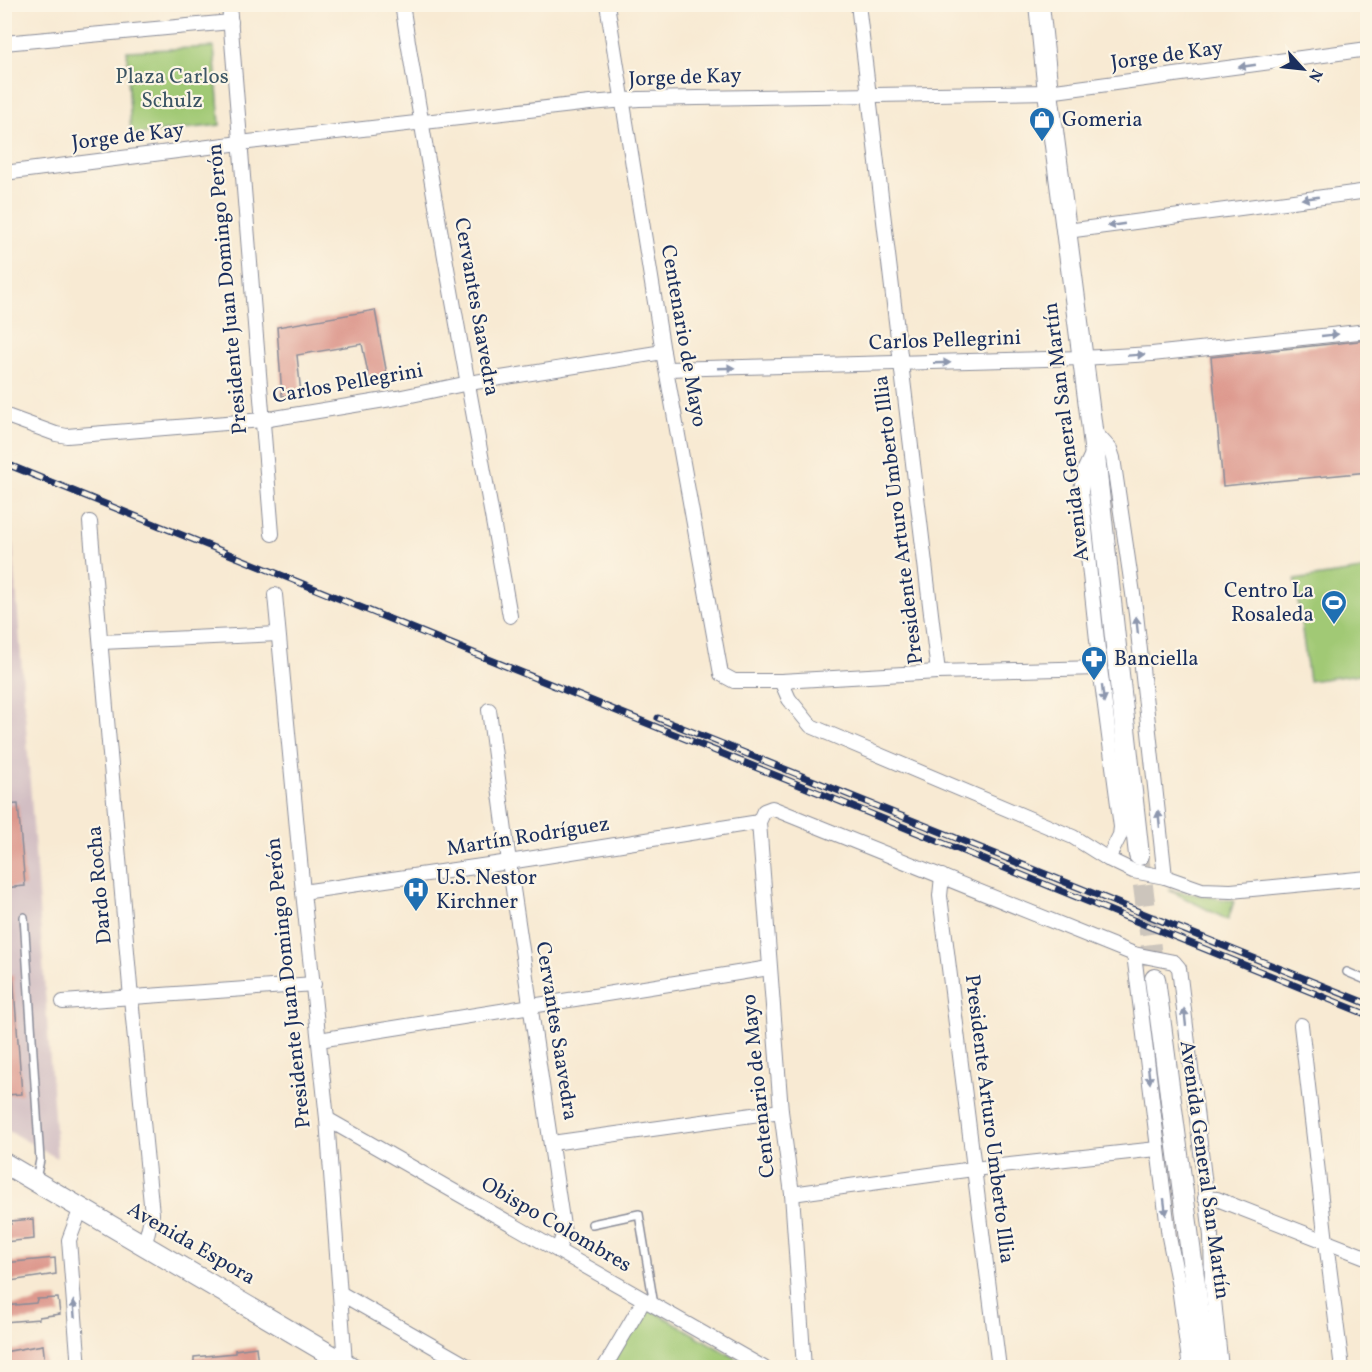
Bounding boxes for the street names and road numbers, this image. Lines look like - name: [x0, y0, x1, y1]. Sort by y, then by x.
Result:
- street label: Jorge de Kay: [1109, 34, 1226, 78]
- street label: Jorge de Kay: [628, 62, 743, 94]
- street label: Jorge de Kay: [70, 116, 187, 158]
- street label: Presidente Juan Domingo Perón: [201, 142, 255, 436]
- street label: Cervantes Saavedra: [446, 216, 506, 398]
- street label: Centenario de Mayo: [653, 243, 713, 429]
- street label: Avenida General San Martín: [1037, 301, 1097, 563]
- street label: Carlos Pellegrini: [868, 324, 1022, 358]
- street label: Carlos Pellegrini: [270, 356, 426, 412]
- street label: Presidente Arturo Umberto Illia: [867, 374, 931, 666]
- street label: Martín Rodríguez: [445, 810, 611, 864]
- street label: Dardo Rocha: [80, 825, 120, 945]
- street label: Presidente Juan Domingo Perón: [259, 836, 319, 1130]
- street label: Cervantes Saavedra: [528, 940, 584, 1122]
- street label: Presidente Arturo Umberto Illia: [957, 973, 1021, 1265]
- street label: Centenario de Mayo: [735, 993, 783, 1179]
- street label: Avenida General San Martín: [1171, 1039, 1237, 1301]
- street label: Obispo Colombres: [475, 1170, 637, 1280]
- street label: Avenida Espora: [121, 1195, 261, 1293]

